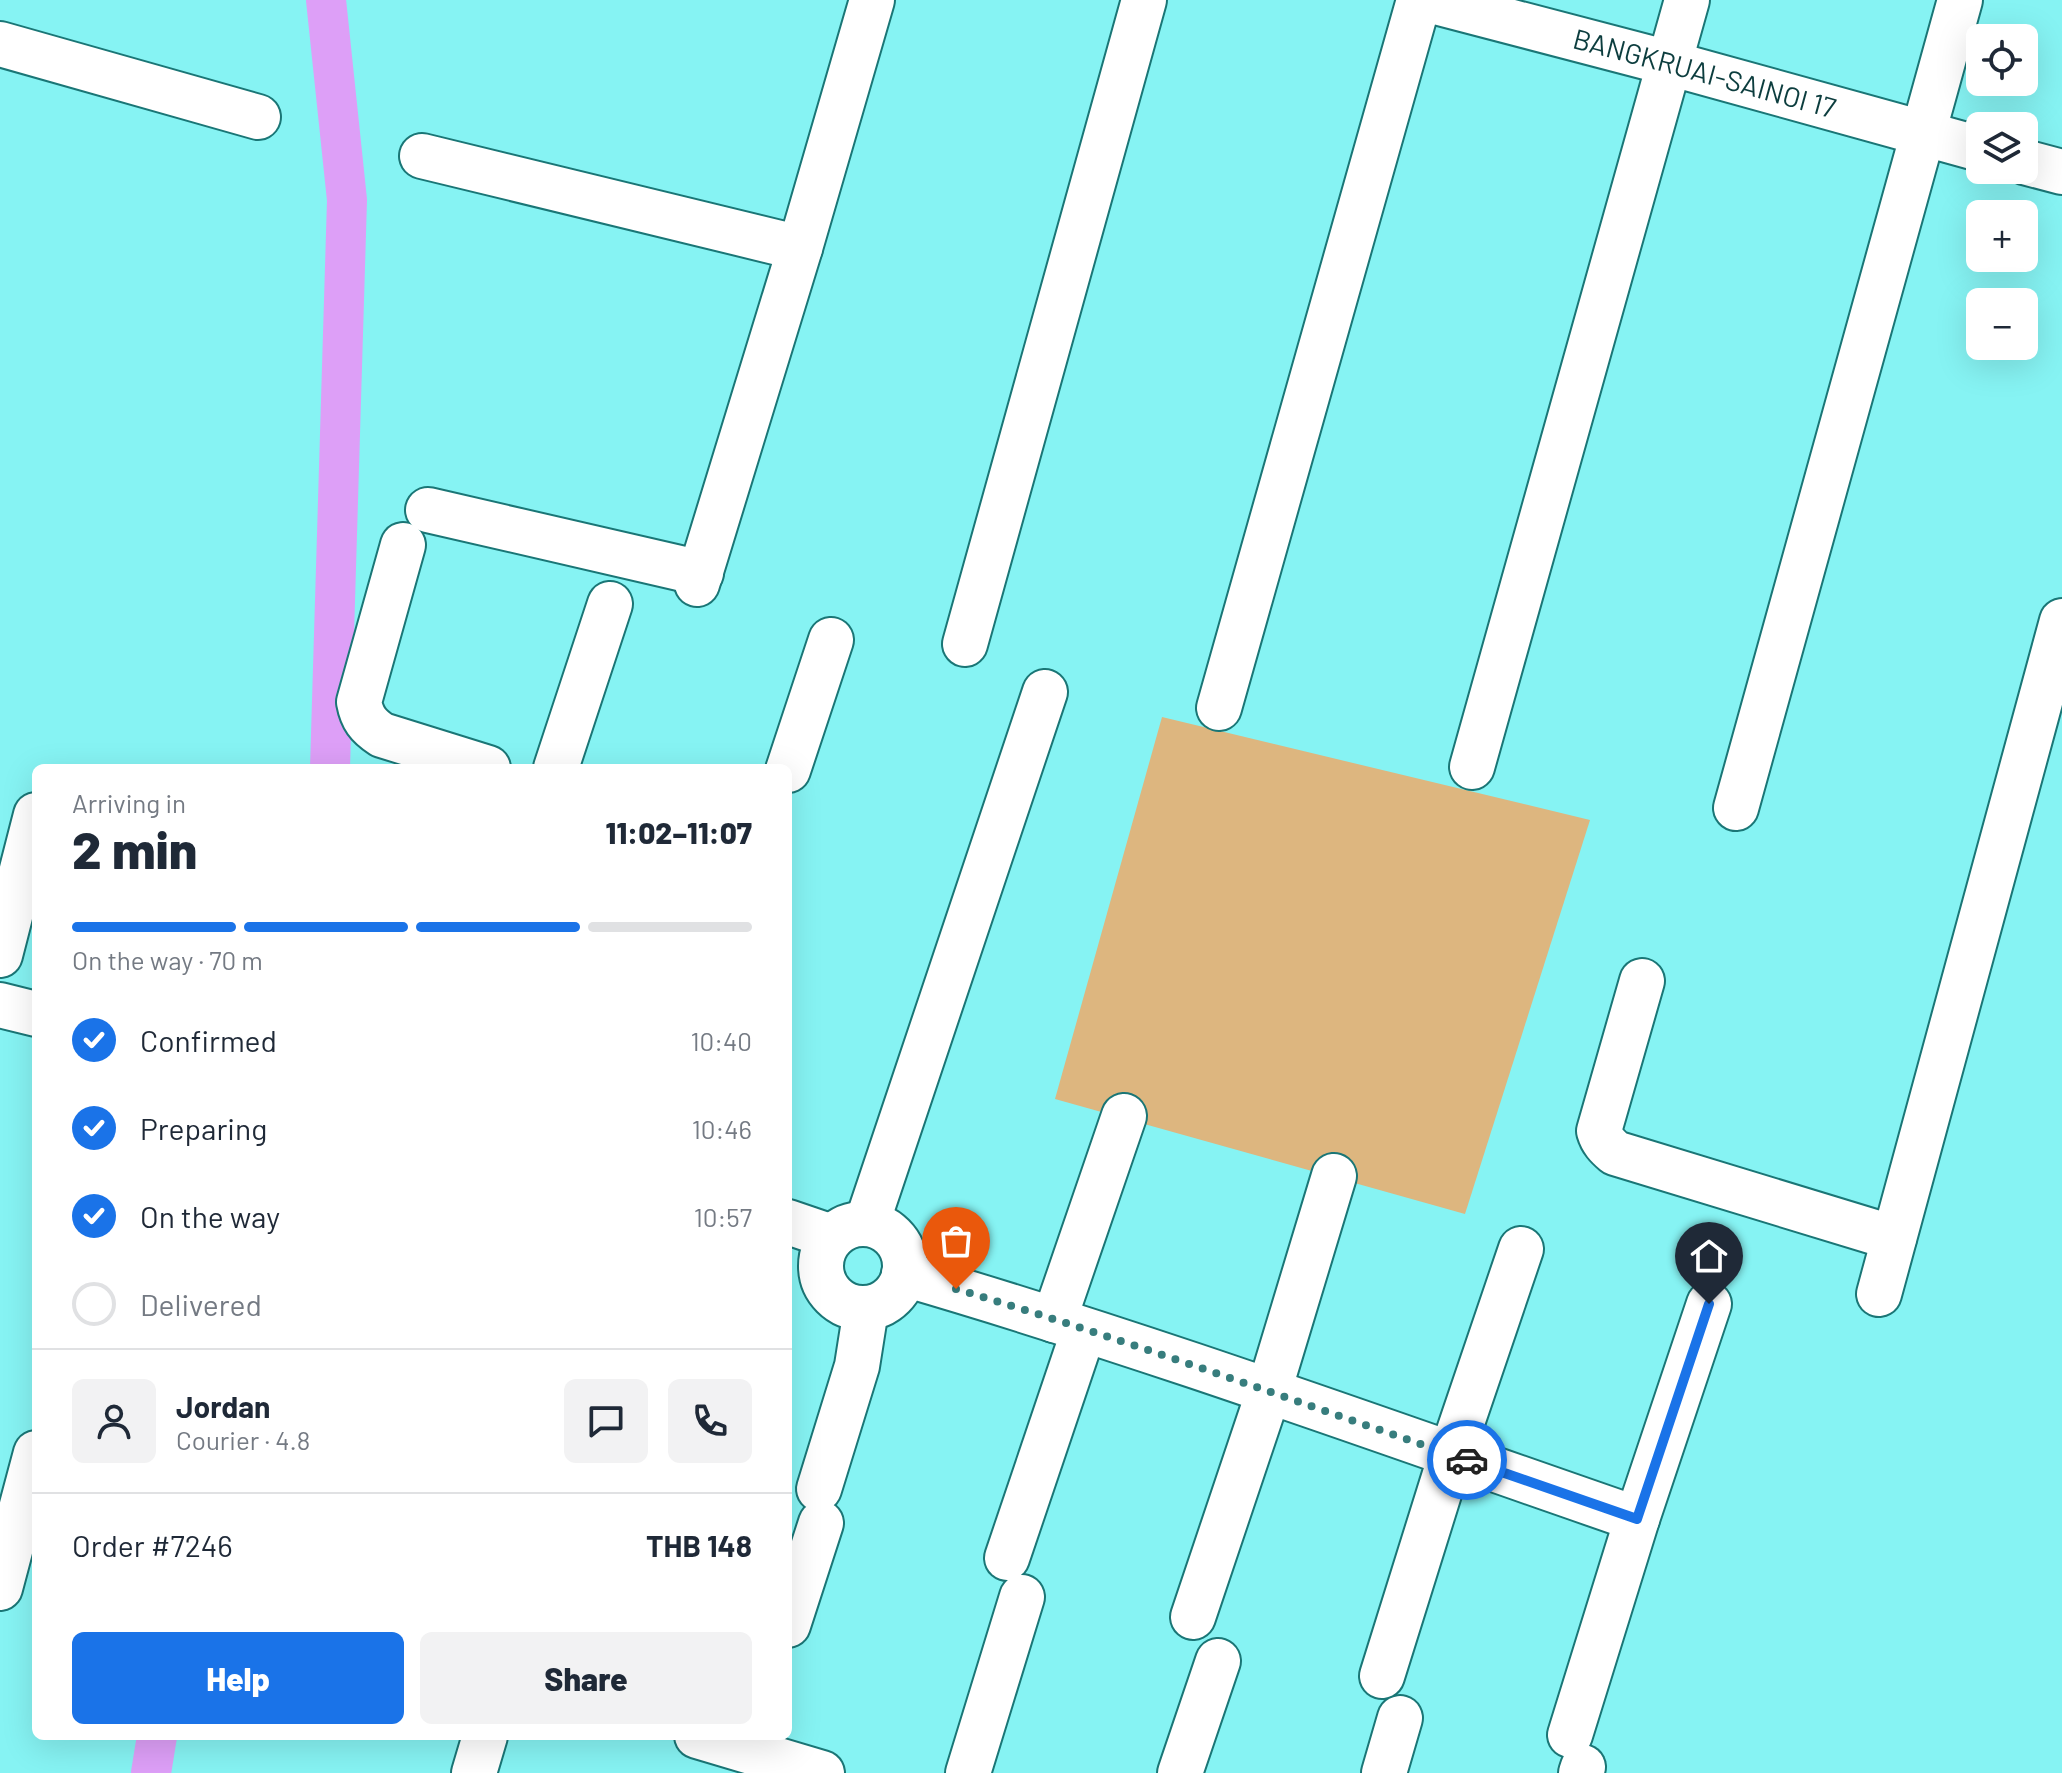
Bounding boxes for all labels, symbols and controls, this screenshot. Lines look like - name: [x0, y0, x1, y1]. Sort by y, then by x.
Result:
- street label: BANGKRUAI-SAINOI 17: [1570, 21, 1840, 124]
- map controls: [1966, 24, 2038, 360]
- button: locate: [1966, 24, 2038, 96]
- button: layers: [1966, 112, 2038, 184]
- button: +: [1966, 200, 2038, 272]
- button: −: [1966, 288, 2038, 360]
- text: Arriving in: [72, 787, 186, 818]
- text: 11:02–11:07: [605, 814, 752, 850]
- text: 2 min: [72, 817, 197, 879]
- text: On the way · 70 m: [72, 944, 263, 975]
- icon: check: [72, 1018, 116, 1062]
- text: Confirmed: [140, 1022, 277, 1058]
- text: 10:40: [690, 1025, 752, 1056]
- icon: check: [72, 1106, 116, 1150]
- text: Preparing: [140, 1110, 267, 1146]
- text: 10:46: [692, 1113, 752, 1144]
- icon: check: [72, 1194, 116, 1238]
- text: On the way: [140, 1198, 280, 1234]
- text: 10:57: [694, 1201, 752, 1232]
- pin: [922, 1207, 990, 1289]
- icon: bag: [934, 1219, 978, 1263]
- pin: [1675, 1222, 1743, 1304]
- icon: home: [1687, 1234, 1731, 1278]
- text: Delivered: [140, 1286, 262, 1322]
- button: person: [72, 1379, 156, 1463]
- button: chat: [564, 1379, 648, 1463]
- button: phone: [668, 1379, 752, 1463]
- text: Jordan: [176, 1388, 271, 1424]
- courier: [1427, 1420, 1507, 1500]
- text: Courier · 4.8: [176, 1424, 310, 1455]
- icon: car: [1445, 1438, 1489, 1482]
- text: Order #7246: [72, 1527, 233, 1563]
- text: THB 148: [646, 1527, 752, 1563]
- button: Help: [72, 1632, 404, 1724]
- button: Share: [420, 1632, 752, 1724]

